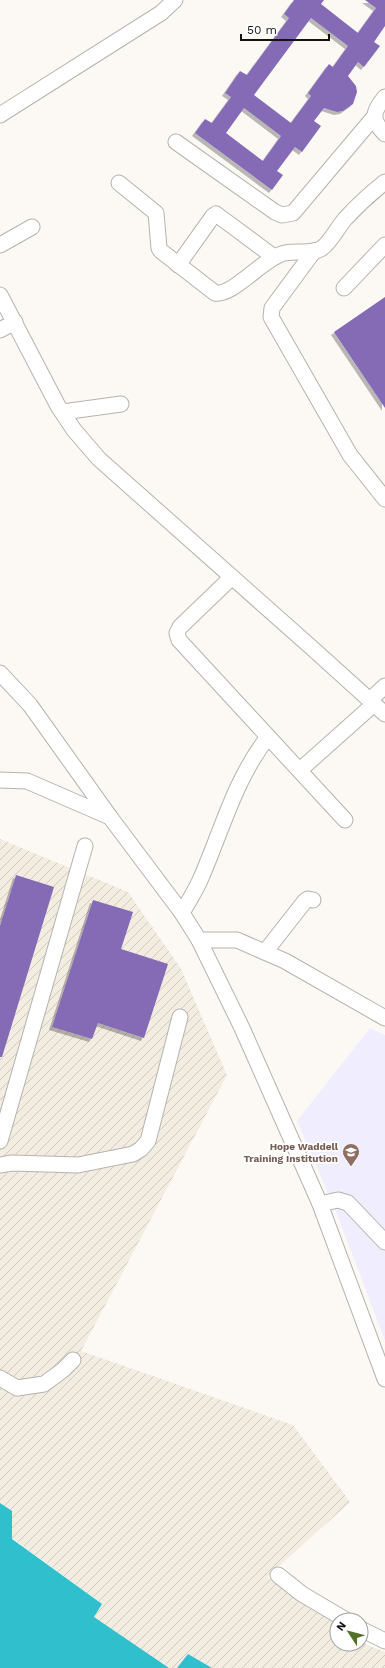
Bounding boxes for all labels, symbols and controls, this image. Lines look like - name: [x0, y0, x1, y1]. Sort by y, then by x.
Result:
- scale bar: [241, 16, 329, 42]
- text: 50 m: [247, 23, 277, 37]
- place label: Hope Waddell Training Institution: [243, 1141, 339, 1164]
- school or university icon: Hope Waddell Training Institution: [341, 1142, 361, 1167]
- north arrow: [329, 1612, 369, 1652]
- text: N: [334, 1619, 349, 1634]

